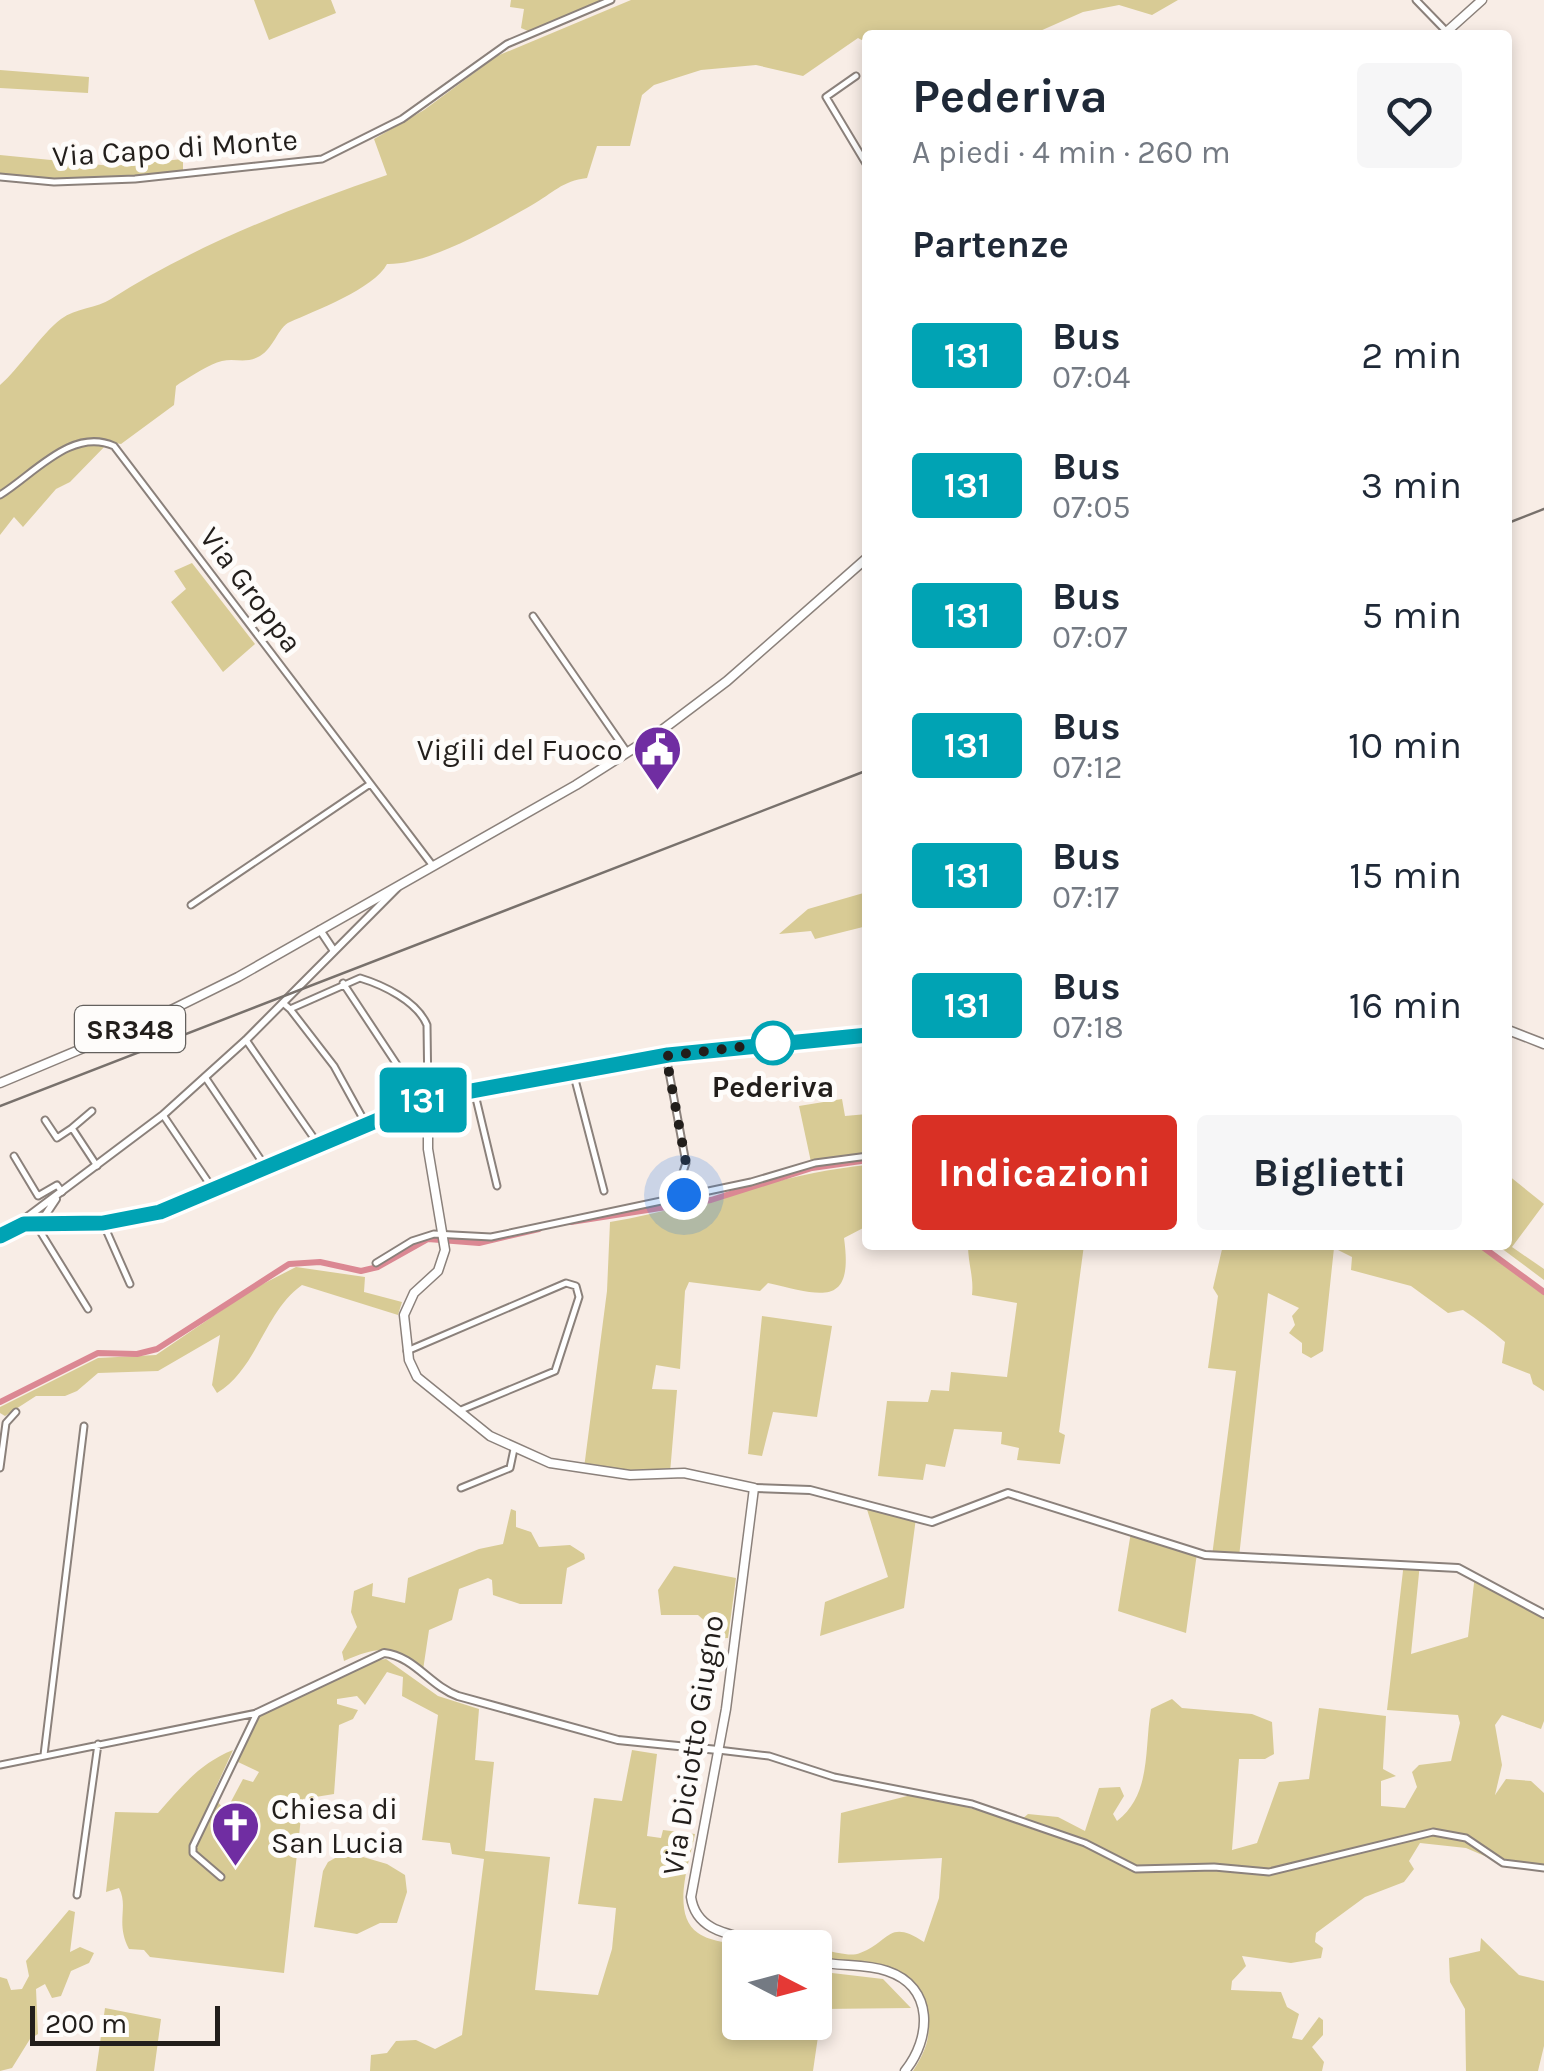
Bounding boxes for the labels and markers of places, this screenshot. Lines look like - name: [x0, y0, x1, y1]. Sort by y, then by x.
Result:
- public building icon: Vigili del Fuoco: [632, 724, 684, 792]
- place label: Vigili del Fuoco: [417, 732, 623, 768]
- marker: Pederiva: [752, 1022, 794, 1064]
- place label: Pederiva: [712, 1069, 834, 1105]
- place label: Chiesa di San Lucia: [271, 1791, 404, 1861]
- church icon: Chiesa di San Lucia: [210, 1800, 262, 1868]

